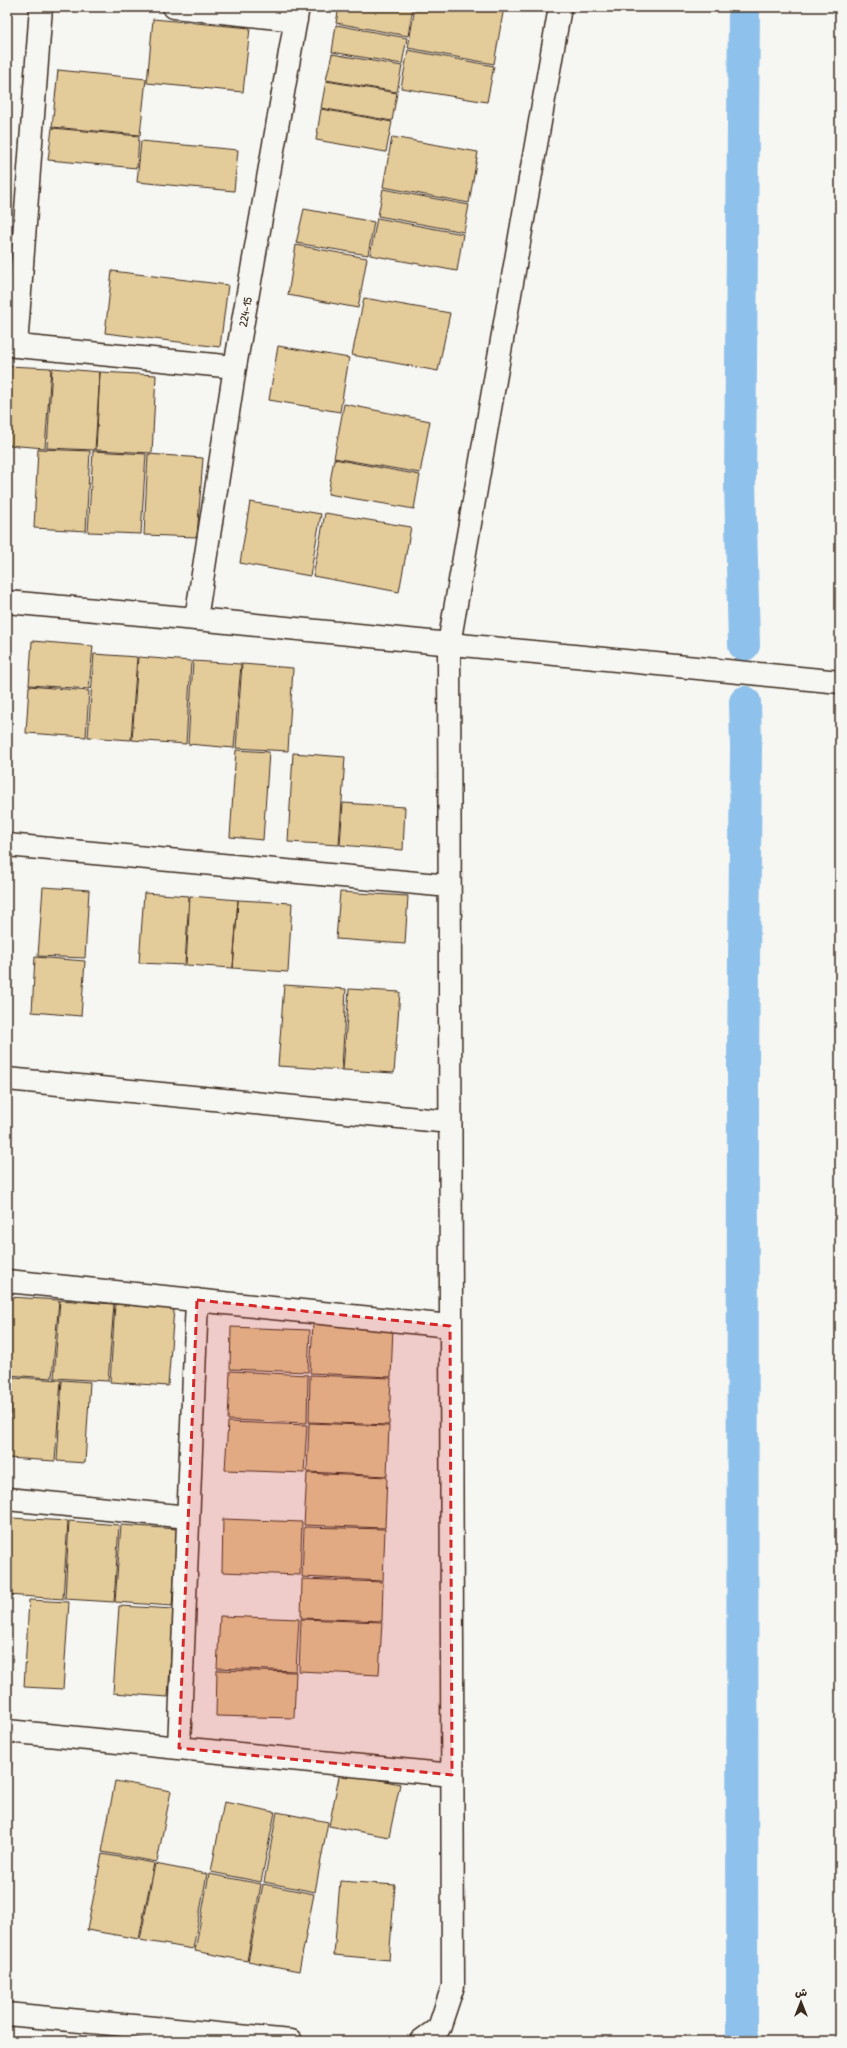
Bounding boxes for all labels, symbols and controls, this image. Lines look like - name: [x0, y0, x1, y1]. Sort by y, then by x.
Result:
- street label: 224-15: [234, 296, 256, 328]
- north arrow: [781, 1982, 821, 2022]
- text: ش: [795, 1985, 807, 1999]

